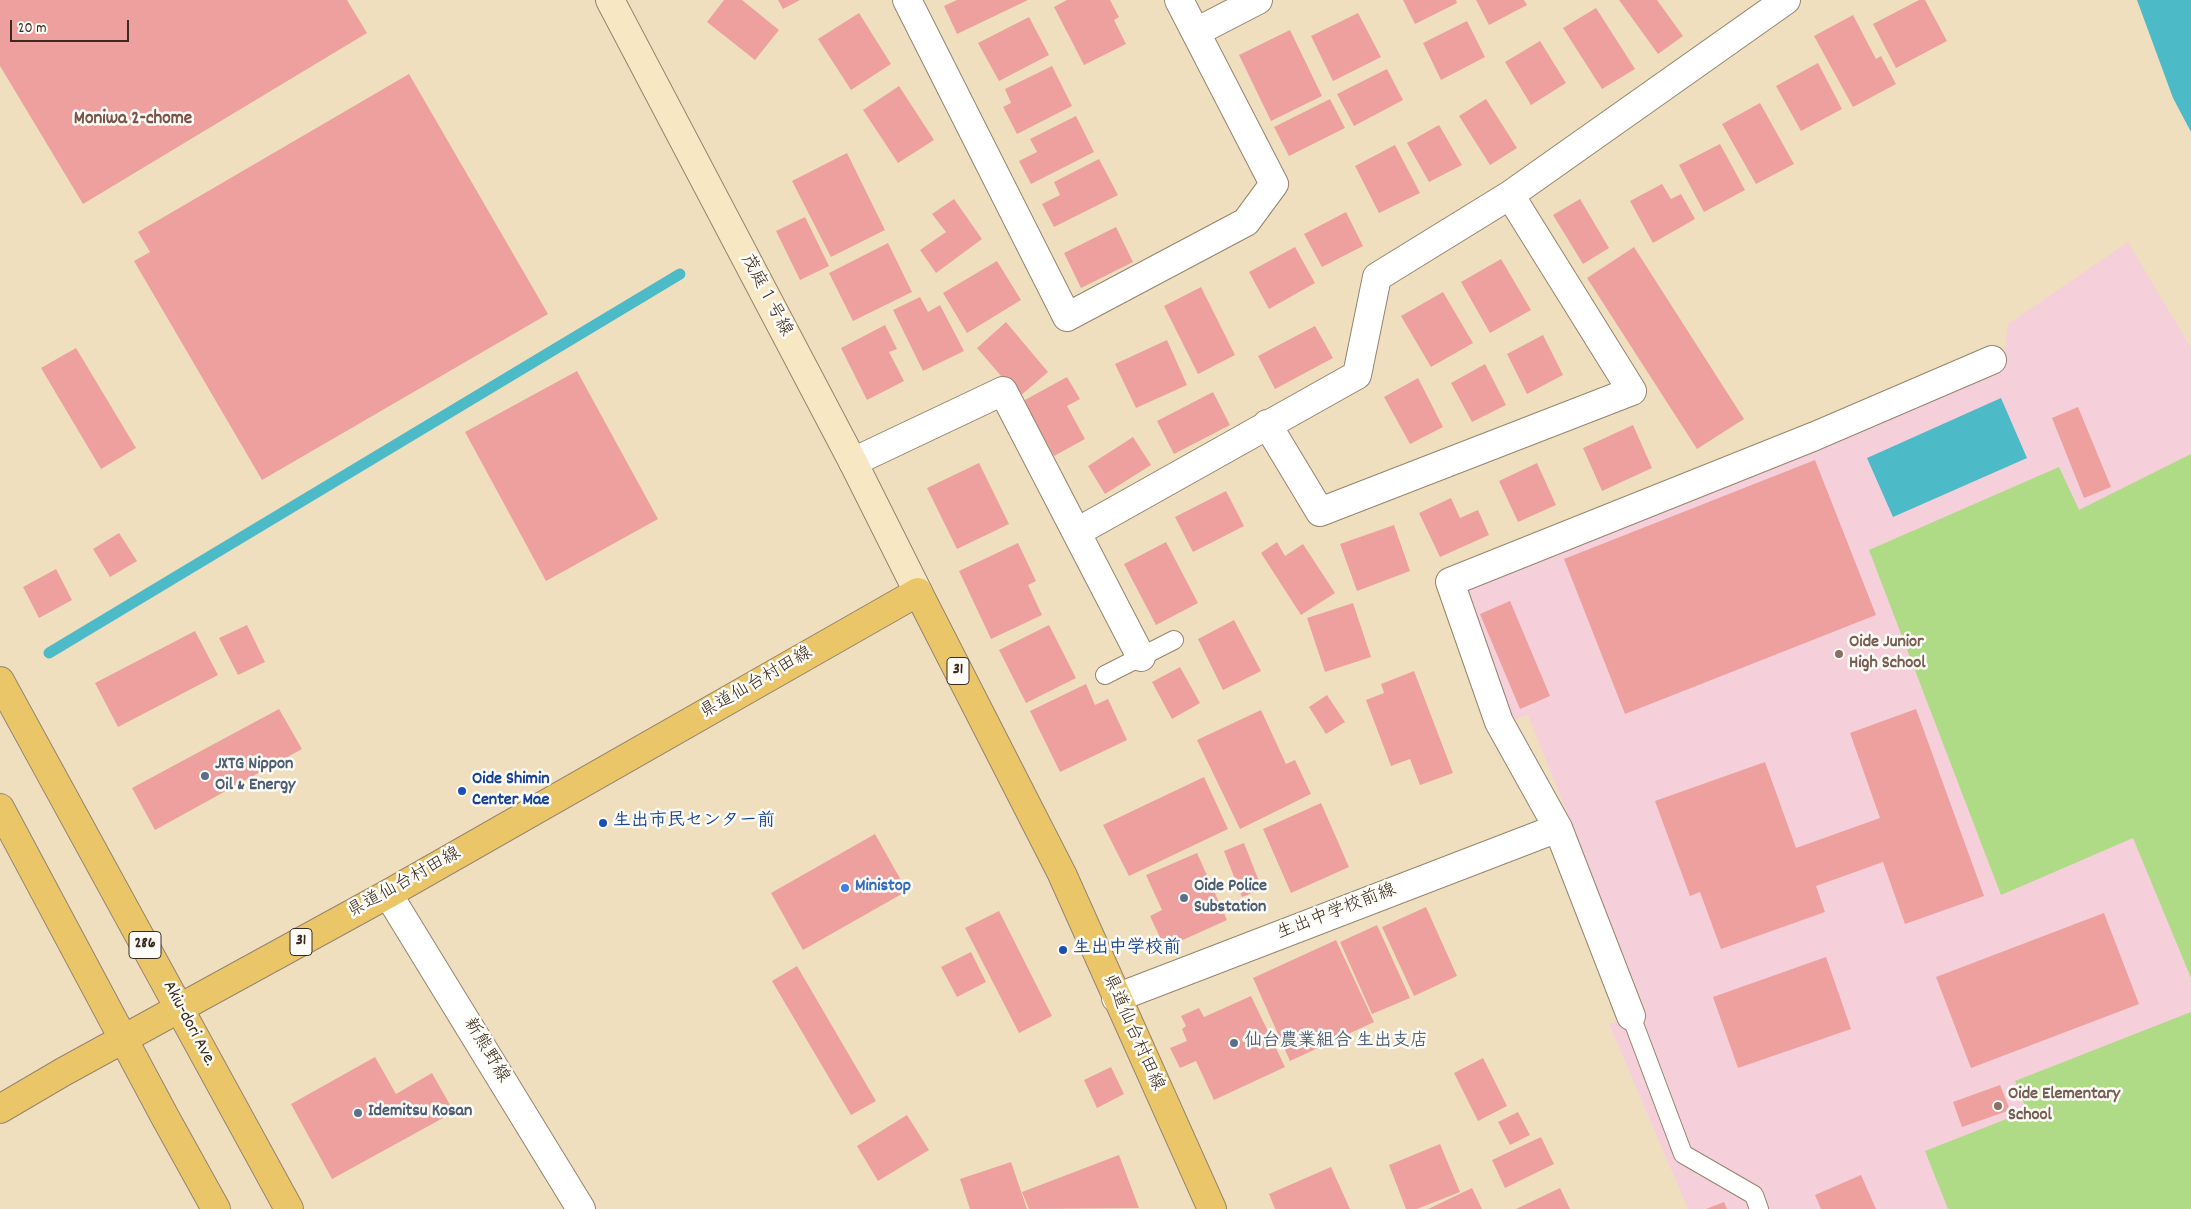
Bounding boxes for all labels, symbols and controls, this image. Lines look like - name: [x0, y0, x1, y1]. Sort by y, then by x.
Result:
- scale bar: [12, 10, 131, 42]
- text: 20 m: [18, 18, 46, 40]
- district label: Moniwa 2-chome: [74, 109, 192, 131]
- street label: 茂庭１号線: [734, 251, 796, 341]
- place label: Oide Junior High School: [1849, 633, 1925, 676]
- street label: 県道仙台村田線: [697, 643, 817, 725]
- marker: Oide Junior High School: [1833, 648, 1845, 660]
- road number: 31: [947, 658, 969, 684]
- place label: JXTG Nippon Oil & Energy: [215, 755, 295, 798]
- marker: JXTG Nippon Oil & Energy: [199, 770, 211, 782]
- place label: Oide Shimin Center Mae: [472, 770, 550, 812]
- marker: Oide Shimin Center Mae: [456, 785, 468, 797]
- place label: 生出市民センター前: [613, 812, 775, 834]
- marker: 生出市民センター前: [597, 817, 609, 829]
- street label: 県道仙台村田線: [345, 844, 465, 924]
- place label: Ministop: [855, 877, 911, 899]
- place label: Oide Police Substation: [1194, 877, 1267, 920]
- street label: 生出中学校前線: [1274, 880, 1400, 946]
- marker: Ministop: [839, 882, 851, 894]
- marker: Oide Police Substation: [1178, 892, 1190, 904]
- road number: 31: [290, 929, 312, 956]
- road number: 286: [129, 932, 161, 958]
- place label: 生出中学校前: [1073, 939, 1181, 961]
- marker: 生出中学校前: [1057, 944, 1069, 956]
- street label: 県道仙台村田線: [1097, 971, 1167, 1095]
- street label: Akiu-dori Ave.: [157, 978, 219, 1070]
- street label: 新熊野線: [457, 1015, 513, 1087]
- place label: 仙台農業組合 生出支店: [1244, 1032, 1428, 1054]
- marker: 仙台農業組合 生出支店: [1228, 1037, 1240, 1049]
- place label: Oide Elementary School: [2008, 1085, 2120, 1128]
- marker: Oide Elementary School: [1992, 1100, 2004, 1112]
- place label: Idemitsu Kosan: [368, 1102, 472, 1124]
- marker: Idemitsu Kosan: [352, 1107, 364, 1119]

